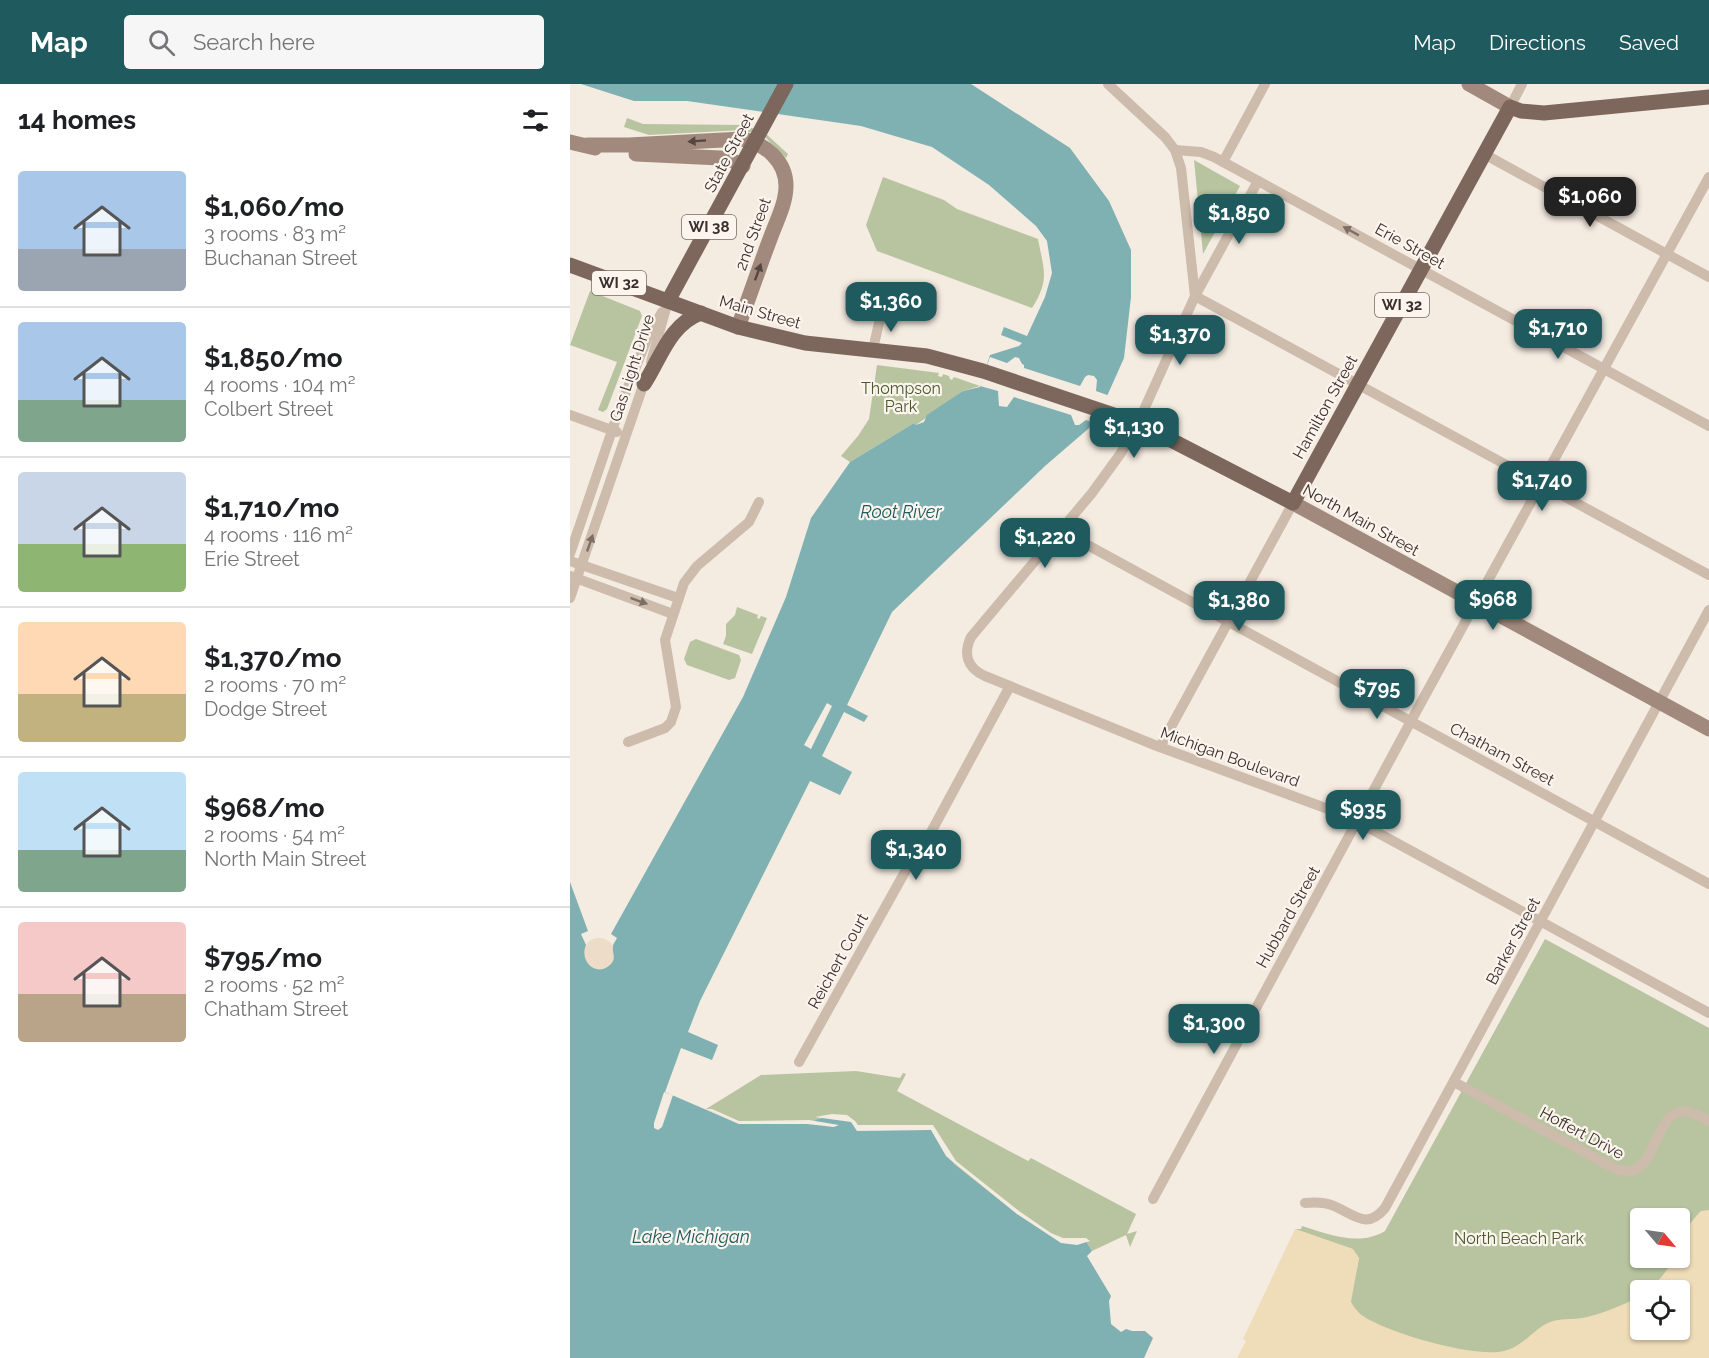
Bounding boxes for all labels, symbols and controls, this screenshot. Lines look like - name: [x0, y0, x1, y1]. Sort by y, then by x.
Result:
- search box: [124, 15, 544, 69]
- text: Map: [30, 26, 88, 59]
- icon: search: [145, 26, 178, 59]
- text: Search here: [193, 29, 315, 55]
- text: Map: [1413, 30, 1456, 55]
- text: Directions: [1489, 30, 1586, 55]
- text: Saved: [1619, 30, 1679, 55]
- icon: filters: [519, 104, 552, 137]
- text: 14 homes: [18, 105, 136, 135]
- street label: State Street: [700, 110, 758, 196]
- one-way arrow: [687, 136, 706, 145]
- pin: $1,060: [1541, 177, 1639, 228]
- text: $1,060: [1558, 184, 1622, 208]
- text: $1,060/mo: [204, 192, 344, 222]
- street label: 2nd Street: [731, 194, 775, 273]
- pin: $1,850: [1190, 194, 1288, 245]
- icon: home: [66, 195, 138, 267]
- text: $1,850: [1208, 201, 1270, 225]
- road number: WI 38: [682, 215, 736, 239]
- street label: Erie Street: [1372, 219, 1449, 273]
- text: 3 rooms · 83 m²: [204, 222, 346, 246]
- one-way arrow: [1343, 226, 1360, 236]
- text: Buchanan Street: [204, 246, 358, 270]
- one-way arrow: [754, 263, 764, 281]
- road number: WI 32: [592, 271, 646, 295]
- pin: $1,360: [842, 282, 940, 333]
- text: $1,360: [860, 289, 922, 313]
- street label: Main Street: [717, 291, 804, 333]
- road number: WI 32: [1375, 293, 1429, 317]
- pin: $1,710: [1509, 309, 1607, 360]
- street label: Gas Light Drive: [606, 312, 658, 424]
- pin: $1,370: [1131, 315, 1229, 366]
- text: $1,710: [1528, 316, 1588, 340]
- text: $1,370: [1149, 322, 1211, 346]
- text: $1,850/mo: [204, 343, 342, 373]
- icon: home: [66, 346, 138, 418]
- street label: Hamilton Street: [1289, 351, 1362, 462]
- text: 4 rooms · 104 m²: [204, 373, 356, 397]
- park label: Thompson Park: [861, 379, 941, 416]
- text: Colbert Street: [204, 397, 333, 421]
- pin: $1,130: [1085, 408, 1183, 459]
- text: $1,130: [1104, 415, 1164, 439]
- pin: $1,740: [1493, 461, 1591, 512]
- text: $1,740: [1512, 468, 1572, 492]
- street label: North Main Street: [1300, 480, 1423, 560]
- text: $1,710/mo: [204, 493, 339, 523]
- icon: home: [66, 496, 138, 568]
- water label: Root River: [860, 501, 942, 522]
- pin: $1,220: [996, 518, 1094, 569]
- text: 4 rooms · 116 m²: [204, 523, 353, 547]
- text: $1,220: [1014, 525, 1076, 549]
- one-way arrow: [585, 534, 595, 552]
- text: Erie Street: [204, 547, 300, 571]
- pin: $968: [1457, 580, 1529, 631]
- pin: $1,380: [1190, 581, 1288, 632]
- text: $968: [1469, 587, 1517, 611]
- text: $1,380: [1208, 588, 1270, 612]
- one-way arrow: [630, 597, 648, 607]
- text: $1,370/mo: [204, 643, 341, 673]
- icon: home: [66, 646, 138, 718]
- pin: $795: [1341, 669, 1413, 720]
- text: 2 rooms · 70 m²: [204, 673, 346, 697]
- text: $795: [1354, 676, 1400, 700]
- text: Dodge Street: [204, 697, 327, 721]
- street label: Chatham Street: [1447, 718, 1558, 790]
- street label: Michigan Boulevard: [1158, 723, 1302, 791]
- pin: $935: [1327, 790, 1399, 841]
- text: $968/mo: [204, 793, 325, 823]
- icon: home: [66, 796, 138, 868]
- text: $935: [1340, 797, 1386, 821]
- text: 2 rooms · 54 m²: [204, 823, 345, 847]
- pin: $1,340: [867, 830, 965, 881]
- text: $1,340: [885, 837, 947, 861]
- text: North Main Street: [204, 847, 367, 871]
- street label: Hubbard Street: [1252, 862, 1324, 971]
- street label: Barker Street: [1482, 894, 1544, 988]
- street label: Reichert Court: [804, 909, 872, 1012]
- text: $795/mo: [204, 943, 322, 973]
- icon: home: [66, 946, 138, 1018]
- text: 2 rooms · 52 m²: [204, 973, 345, 997]
- text: Chatham Street: [204, 997, 348, 1021]
- pin: $1,300: [1165, 1004, 1263, 1055]
- text: $1,300: [1183, 1011, 1245, 1035]
- street label: Hoffert Drive: [1537, 1103, 1627, 1163]
- north arrow: [1630, 1208, 1690, 1268]
- map controls: [1630, 1208, 1690, 1340]
- water label: Lake Michigan: [632, 1226, 750, 1247]
- park label: North Beach Park: [1454, 1229, 1584, 1248]
- button: locate: [1630, 1280, 1690, 1340]

